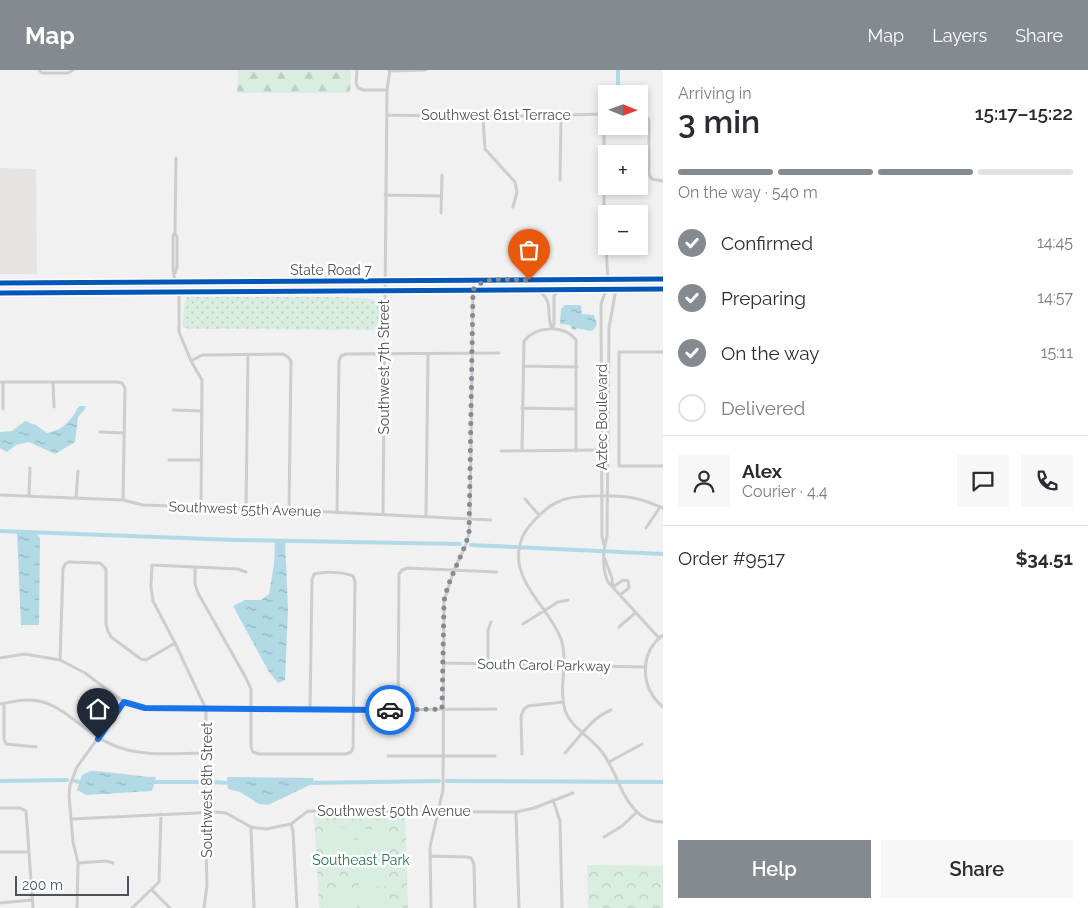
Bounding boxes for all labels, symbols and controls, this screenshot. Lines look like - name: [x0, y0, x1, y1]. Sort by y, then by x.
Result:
- text: Map: [25, 21, 75, 50]
- text: Map: [868, 25, 904, 46]
- text: Layers: [932, 25, 987, 46]
- text: Share: [1015, 25, 1063, 46]
- text: Arriving in: [678, 84, 752, 103]
- north arrow: [598, 85, 648, 135]
- map controls: [598, 85, 648, 255]
- text: 15:17–15:22: [975, 102, 1073, 124]
- text: 3 min: [678, 103, 760, 140]
- street label: Southwest 61st Terrace: [421, 107, 571, 123]
- button: +: [598, 145, 648, 195]
- text: On the way · 540 m: [678, 183, 818, 202]
- button: −: [598, 205, 648, 255]
- pin: [508, 229, 550, 280]
- icon: check: [678, 229, 706, 257]
- text: Confirmed: [721, 232, 813, 254]
- text: 14:45: [1037, 233, 1073, 252]
- icon: bag: [515, 236, 543, 264]
- street label: State Road 7: [290, 262, 372, 278]
- icon: check: [678, 284, 706, 312]
- text: Preparing: [721, 287, 806, 309]
- text: 14:57: [1037, 288, 1073, 307]
- street label: Southwest 7th Street: [376, 299, 392, 434]
- icon: check: [678, 339, 706, 367]
- text: On the way: [721, 342, 820, 364]
- text: 15:11: [1041, 343, 1073, 362]
- street label: Aztec Boulevard: [594, 364, 610, 470]
- text: Delivered: [721, 397, 805, 419]
- button: person: [678, 455, 730, 507]
- button: chat: [957, 455, 1009, 507]
- button: phone: [1021, 455, 1073, 507]
- text: Alex: [742, 460, 782, 482]
- text: Courier · 4.4: [742, 482, 827, 501]
- street label: Southwest 55th Avenue: [168, 498, 322, 520]
- text: Order #9517: [678, 547, 785, 569]
- text: $34.51: [1015, 547, 1073, 569]
- street label: South Carol Parkway: [477, 656, 611, 674]
- courier: [365, 685, 415, 735]
- pin: [77, 688, 119, 739]
- icon: home: [84, 695, 112, 723]
- icon: car: [376, 696, 404, 724]
- street label: Southwest 8th Street: [199, 722, 215, 858]
- street label: Southwest 50th Avenue: [317, 803, 471, 819]
- button: Help: [678, 840, 871, 898]
- button: Share: [881, 840, 1073, 898]
- park label: Southeast Park: [312, 852, 410, 868]
- scale bar: [15, 873, 129, 896]
- text: 200 m: [22, 877, 63, 893]

